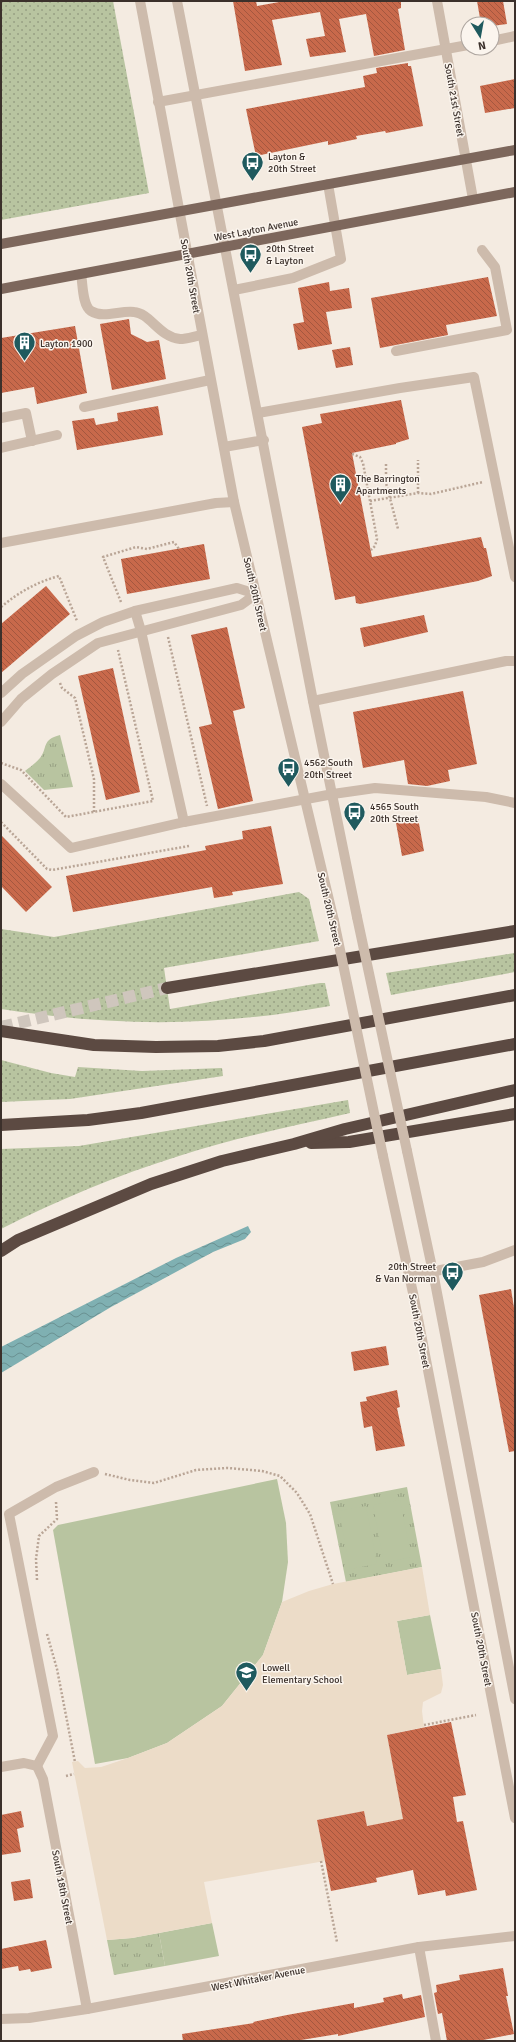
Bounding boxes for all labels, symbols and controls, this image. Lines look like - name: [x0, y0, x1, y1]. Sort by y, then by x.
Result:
- north arrow: [460, 16, 500, 56]
- text: N: [477, 38, 487, 52]
- street label: South 21st Street: [442, 63, 466, 138]
- bus stop icon: Layton & 20th Street: [240, 149, 266, 182]
- place label: Layton & 20th Street: [268, 151, 317, 175]
- street label: West Layton Avenue: [213, 216, 299, 244]
- street label: South 20th Street: [178, 238, 203, 315]
- bus stop icon: 20th Street & Layton: [237, 241, 263, 274]
- place label: 20th Street & Layton: [266, 243, 315, 267]
- building icon: Layton 1900: [12, 330, 38, 363]
- place label: Layton 1900: [40, 338, 93, 350]
- building icon: The Barrington Apartments: [327, 471, 353, 504]
- place label: The Barrington Apartments: [356, 473, 420, 497]
- street label: South 20th Street: [241, 556, 269, 633]
- bus stop icon: 4562 South 20th Street: [275, 755, 301, 788]
- place label: 4562 South 20th Street: [304, 757, 353, 781]
- bus stop icon: 4565 South 20th Street: [342, 799, 368, 832]
- place label: 4565 South 20th Street: [370, 801, 419, 825]
- street label: South 20th Street: [315, 871, 343, 948]
- bus stop icon: 20th Street & Van Norman: [439, 1259, 465, 1292]
- place label: 20th Street & Van Norman: [375, 1261, 436, 1285]
- street label: South 20th Street: [406, 1293, 432, 1370]
- street label: South 20th Street: [468, 1611, 494, 1688]
- school or university icon: Lowell Elementary School: [234, 1660, 260, 1693]
- place label: Lowell Elementary School: [262, 1662, 342, 1686]
- street label: South 18th Street: [49, 1849, 75, 1926]
- street label: West Whitaker Avenue: [210, 1964, 306, 1994]

